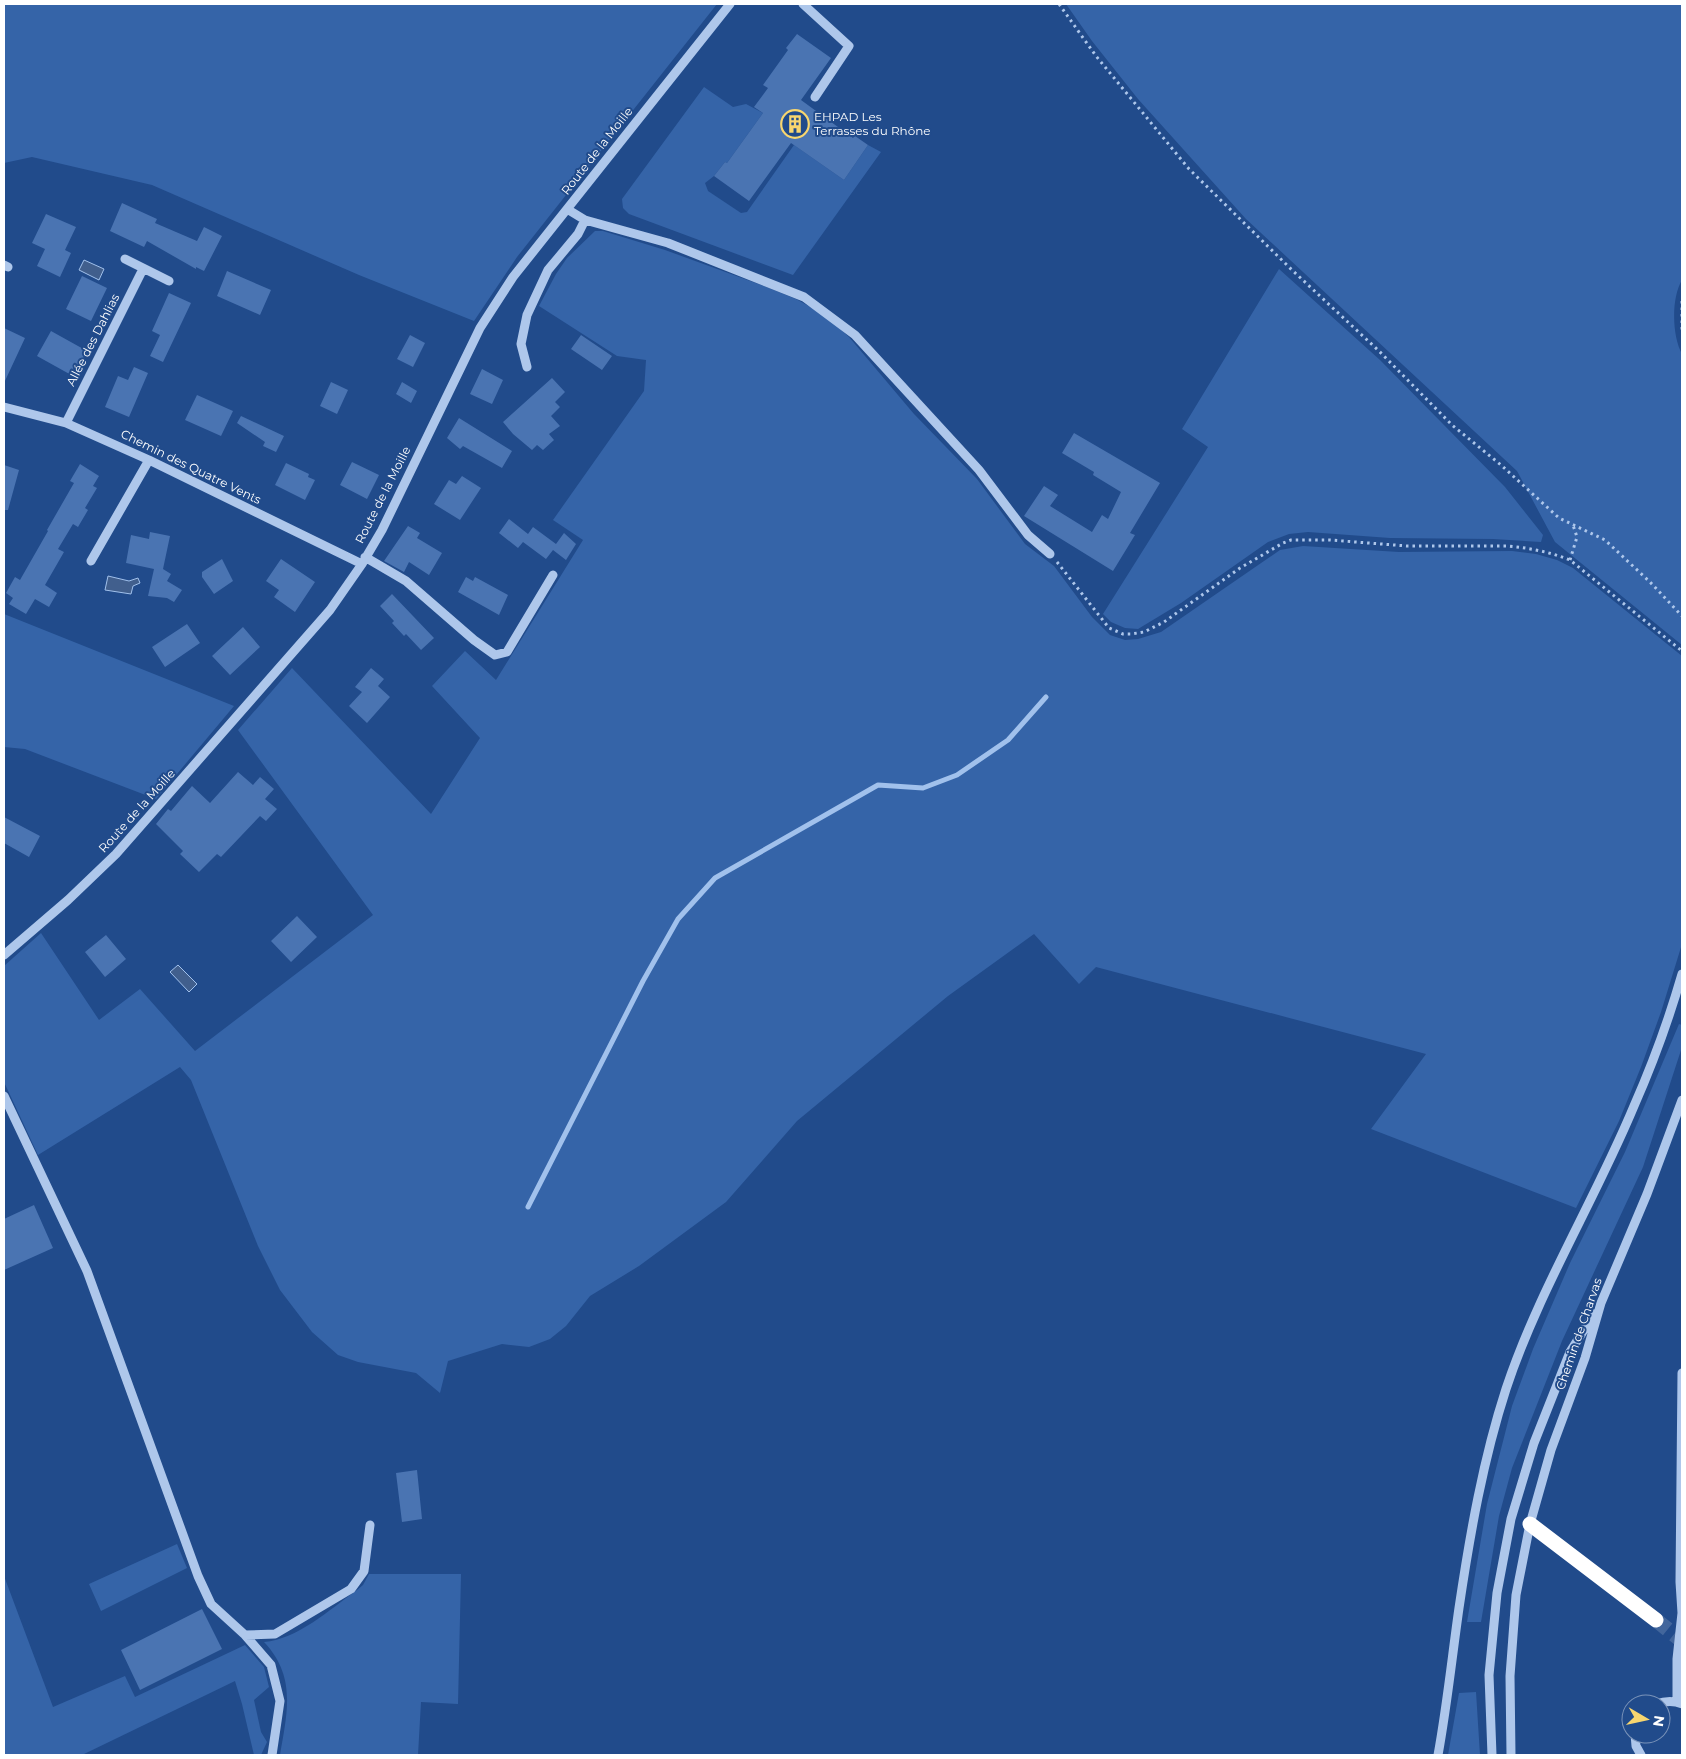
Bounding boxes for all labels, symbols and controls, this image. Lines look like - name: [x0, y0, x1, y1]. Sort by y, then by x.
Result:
- street label: Route de la Moille: [558, 104, 636, 198]
- building icon: EHPAD Les Terrasses du Rhône: [780, 109, 810, 139]
- place label: EHPAD Les Terrasses du Rhône: [814, 109, 931, 138]
- street label: Allée des Dahlias: [63, 291, 122, 388]
- street label: Chemin des Quatre Vents: [119, 426, 264, 507]
- street label: Route de la Moille: [352, 444, 414, 546]
- street label: Route de la Moille: [95, 766, 178, 856]
- street label: Chemin de Charvas: [1552, 1276, 1605, 1392]
- north arrow: [1621, 1694, 1671, 1744]
- text: N: [1649, 1714, 1669, 1728]

